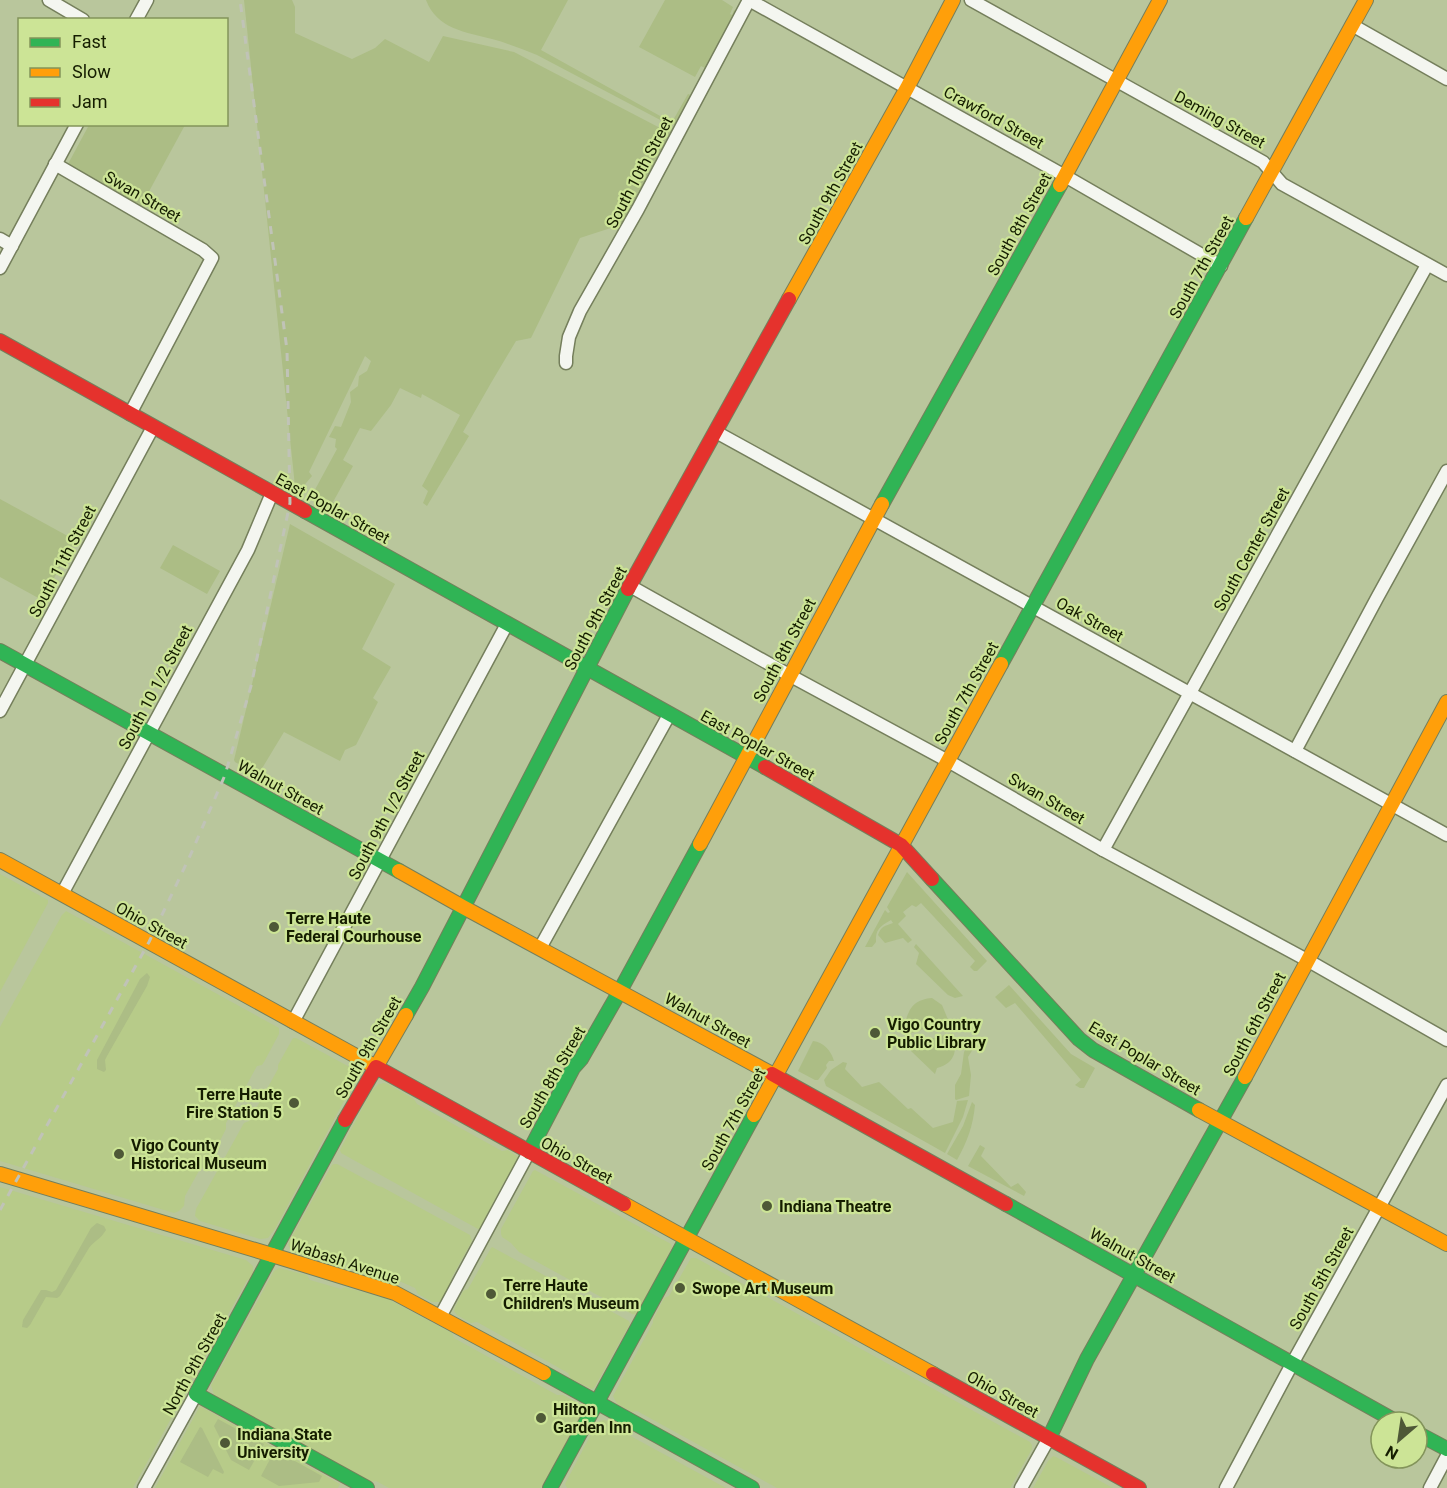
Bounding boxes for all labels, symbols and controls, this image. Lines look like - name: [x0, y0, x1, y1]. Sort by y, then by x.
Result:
- legend: [18, 18, 228, 126]
- text: Fast: [72, 31, 107, 52]
- text: Slow: [72, 61, 111, 82]
- street label: Crawford Street: [940, 82, 1047, 153]
- street label: Deming Street: [1171, 87, 1268, 152]
- text: Jam: [72, 91, 108, 112]
- street label: South 10th Street: [602, 113, 677, 231]
- street label: South 9th Street: [794, 138, 867, 248]
- street label: Swan Street: [101, 167, 184, 226]
- street label: South 8th Street: [983, 169, 1056, 279]
- street label: South 7th Street: [1165, 212, 1238, 322]
- street label: East Poplar Street: [272, 469, 393, 548]
- street label: South Center Street: [1210, 484, 1293, 614]
- street label: South 11th Street: [25, 502, 100, 620]
- street label: South 9th Street: [560, 563, 631, 673]
- street label: Oak Street: [1053, 593, 1127, 646]
- street label: South 8th Street: [749, 595, 820, 705]
- street label: South 10 1/2 Street: [115, 622, 196, 753]
- street label: South 7th Street: [930, 638, 1003, 748]
- street label: East Poplar Street: [697, 706, 818, 785]
- street label: South 9th 1/2 Street: [344, 748, 428, 883]
- street label: Walnut Street: [234, 756, 327, 819]
- street label: Swan Street: [1005, 769, 1088, 828]
- street label: Ohio Street: [113, 898, 191, 953]
- place label: Terre Haute Federal Courhouse: [286, 909, 422, 946]
- marker: Terre Haute Federal Courhouse: [267, 920, 281, 934]
- street label: South 6th Street: [1219, 969, 1290, 1079]
- street label: Walnut Street: [661, 989, 754, 1052]
- street label: South 9th Street: [332, 993, 405, 1102]
- place label: Vigo Country Public Library: [887, 1015, 987, 1052]
- street label: East Poplar Street: [1085, 1017, 1204, 1099]
- street label: South 8th Street: [516, 1023, 589, 1132]
- marker: Vigo Country Public Library: [868, 1026, 882, 1040]
- street label: South 7th Street: [697, 1064, 770, 1174]
- place label: Terre Haute Fire Station 5: [186, 1085, 282, 1122]
- marker: Terre Haute Fire Station 5: [287, 1096, 301, 1110]
- street label: Ohio Street: [538, 1133, 616, 1188]
- place label: Vigo County Historical Museum: [131, 1136, 267, 1173]
- marker: Vigo County Historical Museum: [112, 1147, 126, 1161]
- place label: Indiana Theatre: [779, 1197, 892, 1216]
- marker: Indiana Theatre: [760, 1199, 774, 1213]
- street label: South 5th Street: [1285, 1223, 1358, 1333]
- street label: Walnut Street: [1086, 1224, 1179, 1287]
- street label: Wabash Avenue: [288, 1235, 402, 1288]
- place label: Terre Haute Children's Museum: [503, 1276, 639, 1313]
- place label: Swope Art Museum: [692, 1279, 833, 1298]
- marker: Swope Art Museum: [673, 1281, 687, 1295]
- marker: Terre Haute Children's Museum: [484, 1287, 498, 1301]
- street label: North 9th Street: [159, 1310, 230, 1419]
- street label: Ohio Street: [964, 1367, 1042, 1422]
- place label: Hilton Garden Inn: [553, 1400, 631, 1437]
- north arrow: [1369, 1410, 1429, 1470]
- marker: Hilton Garden Inn: [534, 1411, 548, 1425]
- place label: Indiana State University: [237, 1425, 332, 1462]
- marker: Indiana State University: [218, 1436, 232, 1450]
- text: N: [1382, 1442, 1402, 1464]

